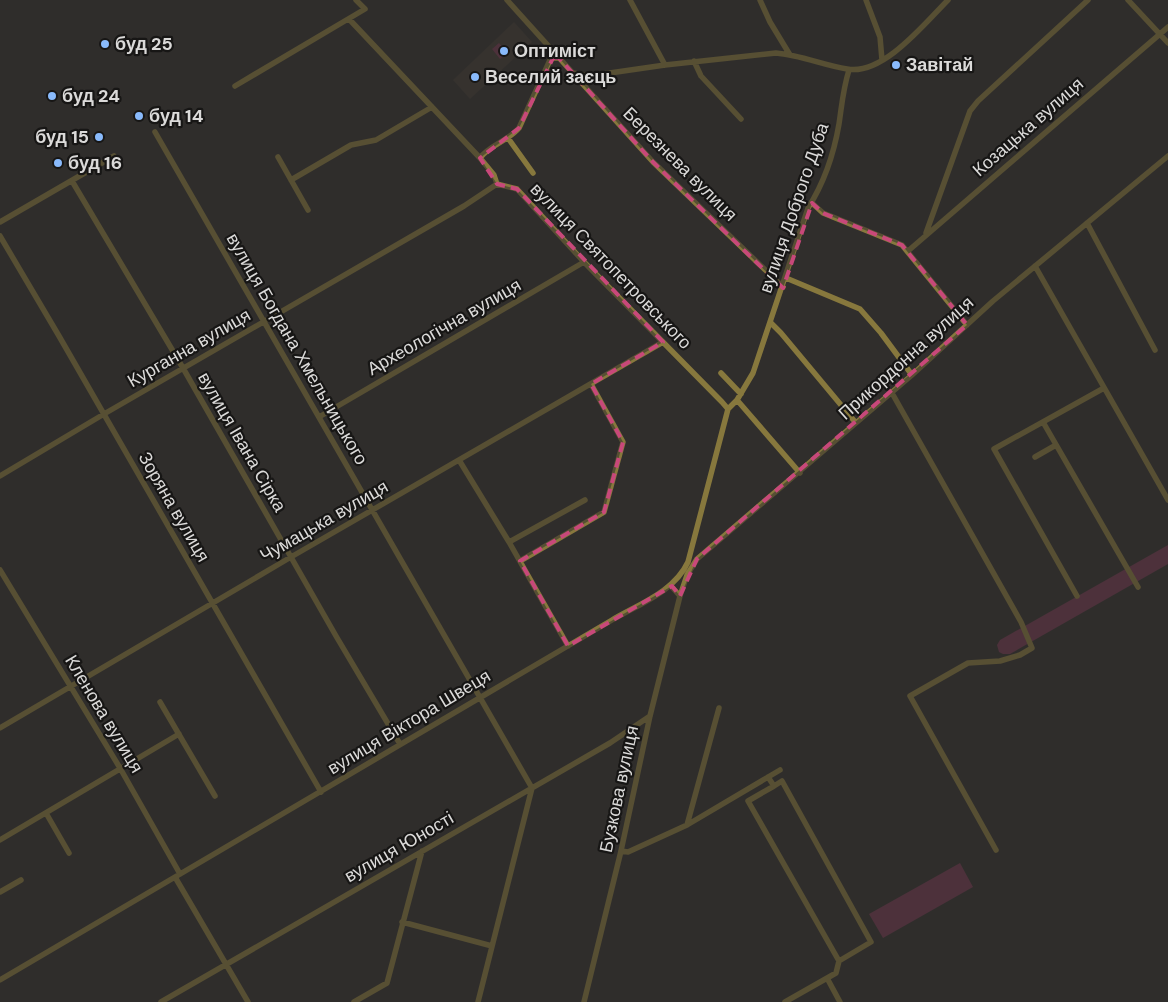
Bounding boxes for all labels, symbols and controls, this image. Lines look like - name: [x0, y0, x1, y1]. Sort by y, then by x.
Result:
- place label: буд 25: [115, 32, 173, 56]
- marker: буд 25: [99, 38, 111, 50]
- place label: Оптиміст: [514, 39, 596, 63]
- marker: Оптиміст: [498, 45, 510, 57]
- place label: Завітай: [906, 53, 973, 77]
- marker: Завітай: [890, 59, 902, 71]
- place label: Веселий заєць: [485, 65, 616, 89]
- marker: Веселий заєць: [469, 71, 481, 83]
- street label: Козацька вулиця: [967, 72, 1089, 182]
- place label: буд 24: [62, 84, 120, 108]
- marker: буд 24: [46, 90, 58, 102]
- street label: Березнева вулиця: [618, 102, 742, 226]
- place label: буд 14: [149, 104, 204, 128]
- marker: буд 14: [133, 110, 145, 122]
- street label: вулиця Доброго Дуба: [754, 119, 835, 296]
- place label: буд 15: [35, 125, 89, 149]
- marker: буд 15: [93, 131, 105, 143]
- place label: буд 16: [68, 151, 122, 175]
- marker: буд 16: [52, 157, 64, 169]
- street label: вулиця Святопетровського: [525, 178, 697, 354]
- street label: вулиця Богдана Хмельницького: [221, 229, 373, 469]
- street label: Археологічна вулиця: [363, 273, 525, 381]
- street label: Прикордонна вулиця: [833, 291, 979, 425]
- street label: Курганна вулиця: [123, 303, 255, 393]
- street label: вулиця Івана Сірка: [192, 368, 292, 517]
- street label: Зоряна вулиця: [133, 447, 215, 567]
- street label: Чумацька вулиця: [256, 475, 392, 567]
- street label: Кленова вулиця: [59, 651, 149, 777]
- street label: вулиця Віктора Швеця: [323, 664, 495, 780]
- street label: Бузкова вулиця: [594, 723, 644, 855]
- street label: вулиця Юності: [340, 806, 458, 888]

